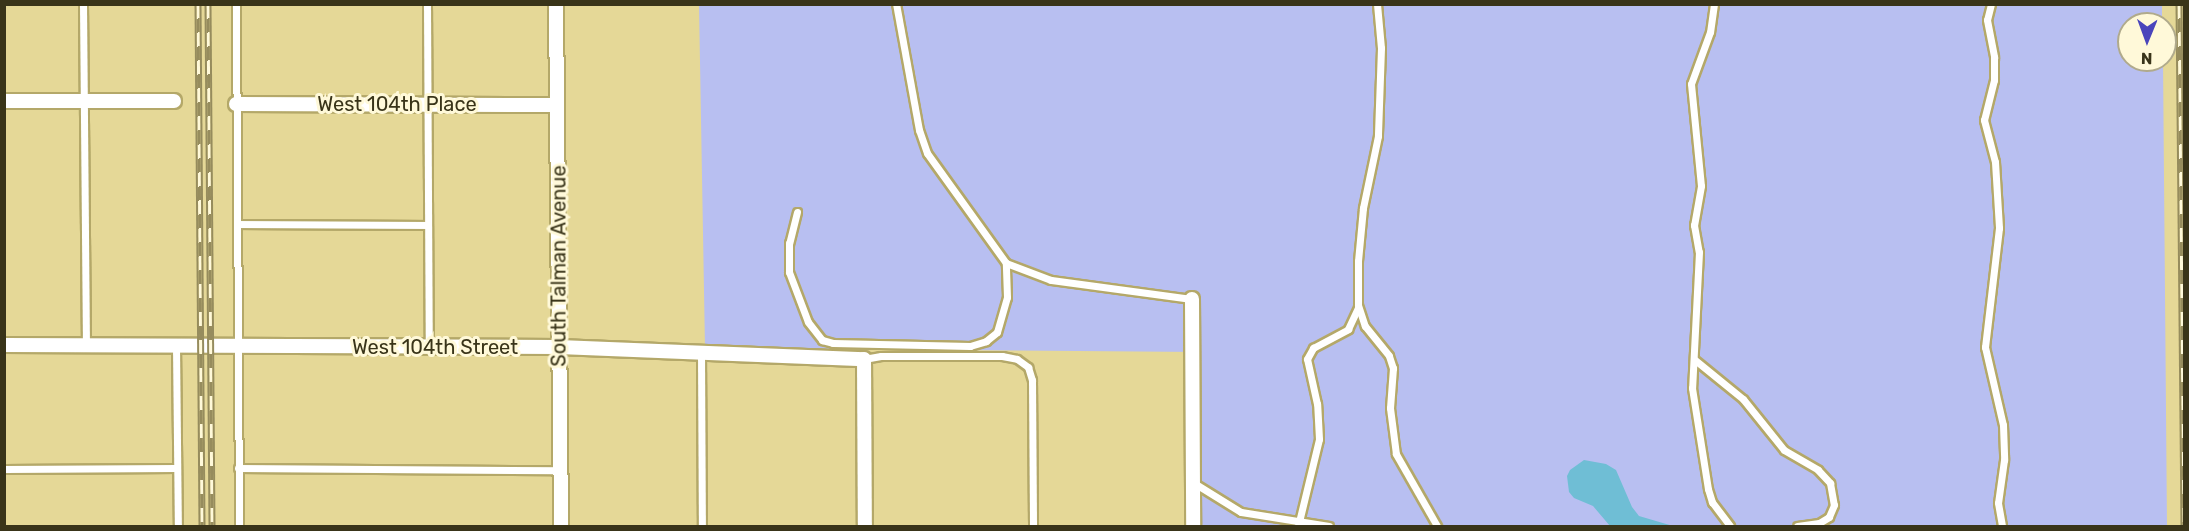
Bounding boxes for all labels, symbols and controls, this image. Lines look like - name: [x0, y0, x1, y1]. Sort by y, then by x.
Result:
- north arrow: [2117, 12, 2177, 72]
- text: N: [2141, 49, 2153, 68]
- street label: West 104th Place: [317, 92, 477, 116]
- street label: South Talman Avenue: [547, 165, 571, 367]
- street label: West 104th Street: [352, 335, 518, 359]

